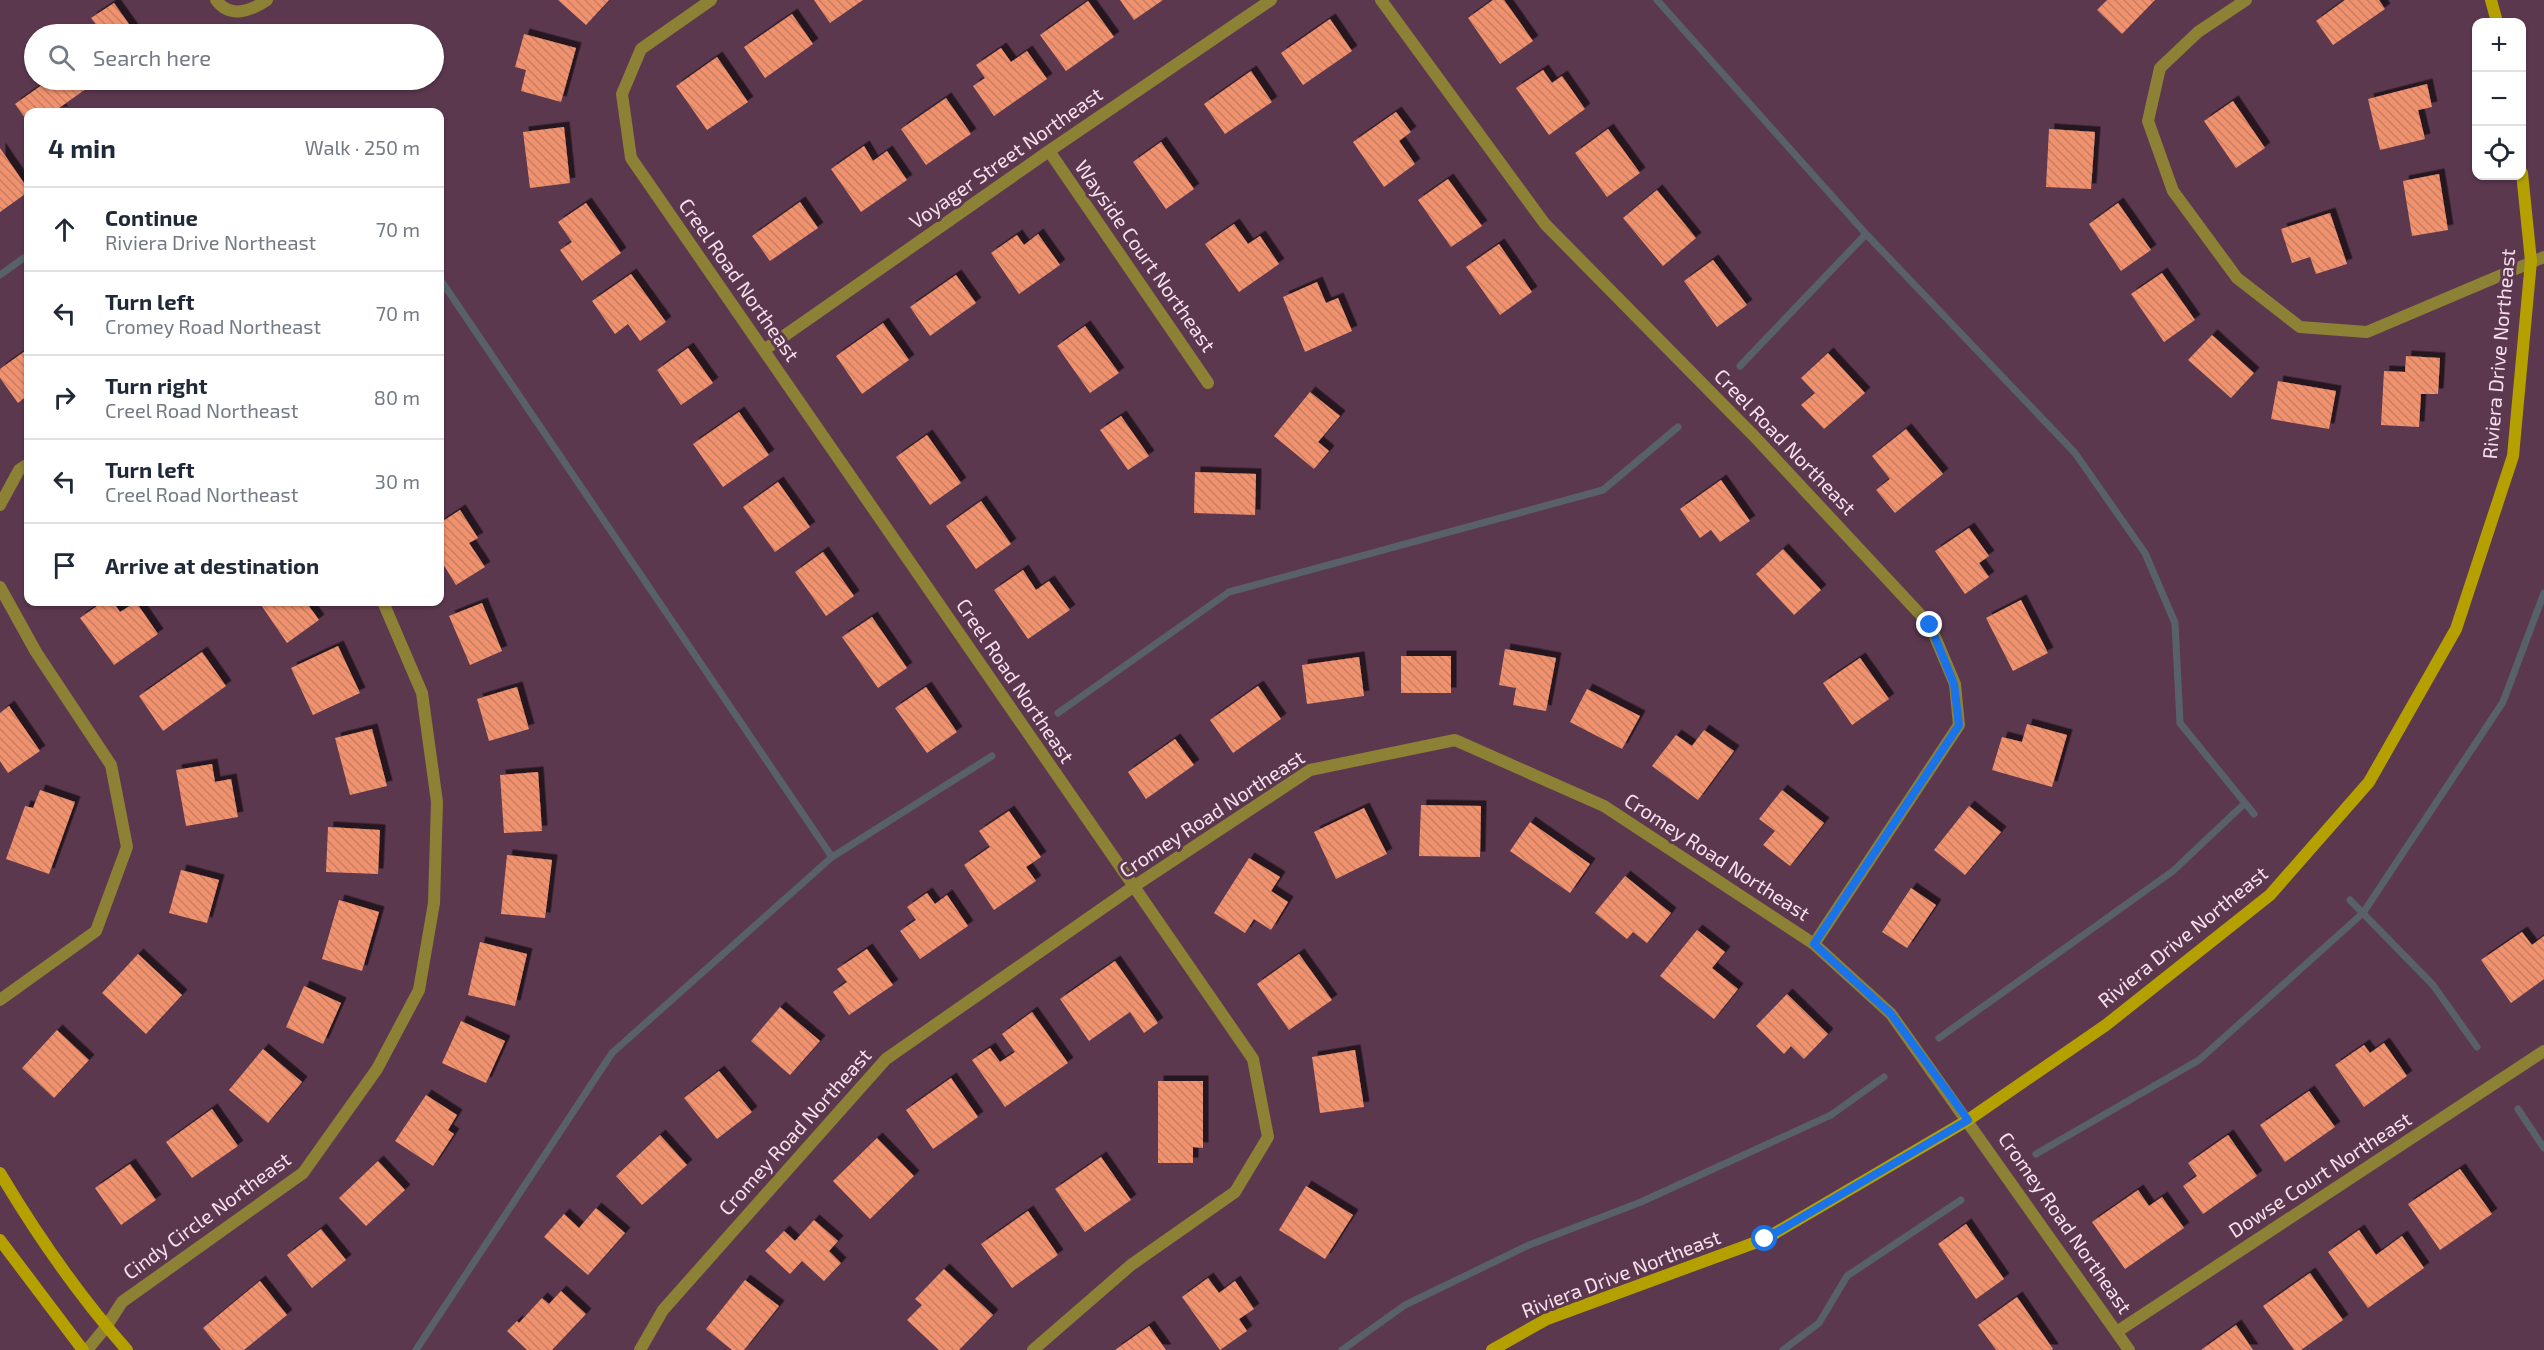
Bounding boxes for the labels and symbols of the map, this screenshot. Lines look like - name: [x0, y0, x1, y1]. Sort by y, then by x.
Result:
- street label: Voyager Street Northeast: [904, 81, 1107, 233]
- street label: Wayside Court Northeast: [1070, 155, 1221, 356]
- street label: Creel Road Northeast: [675, 193, 805, 366]
- street label: Riviera Drive Northeast: [2477, 247, 2519, 460]
- street label: Creel Road Northeast: [1710, 363, 1862, 519]
- street label: Creel Road Northeast: [952, 594, 1080, 768]
- route end: [1916, 611, 1942, 637]
- street label: Cromey Road Northeast: [1114, 744, 1309, 882]
- street label: Cromey Road Northeast: [1620, 787, 1815, 925]
- street label: Riviera Drive Northeast: [2093, 860, 2272, 1012]
- street label: Cromey Road Northeast: [713, 1043, 876, 1220]
- street label: Dowse Court Northeast: [2224, 1106, 2416, 1242]
- street label: Cromey Road Northeast: [1994, 1127, 2138, 1318]
- street label: Cindy Circle Northeast: [118, 1146, 295, 1284]
- street label: Riviera Drive Northeast: [1518, 1224, 1724, 1322]
- route start: [1751, 1225, 1777, 1251]

